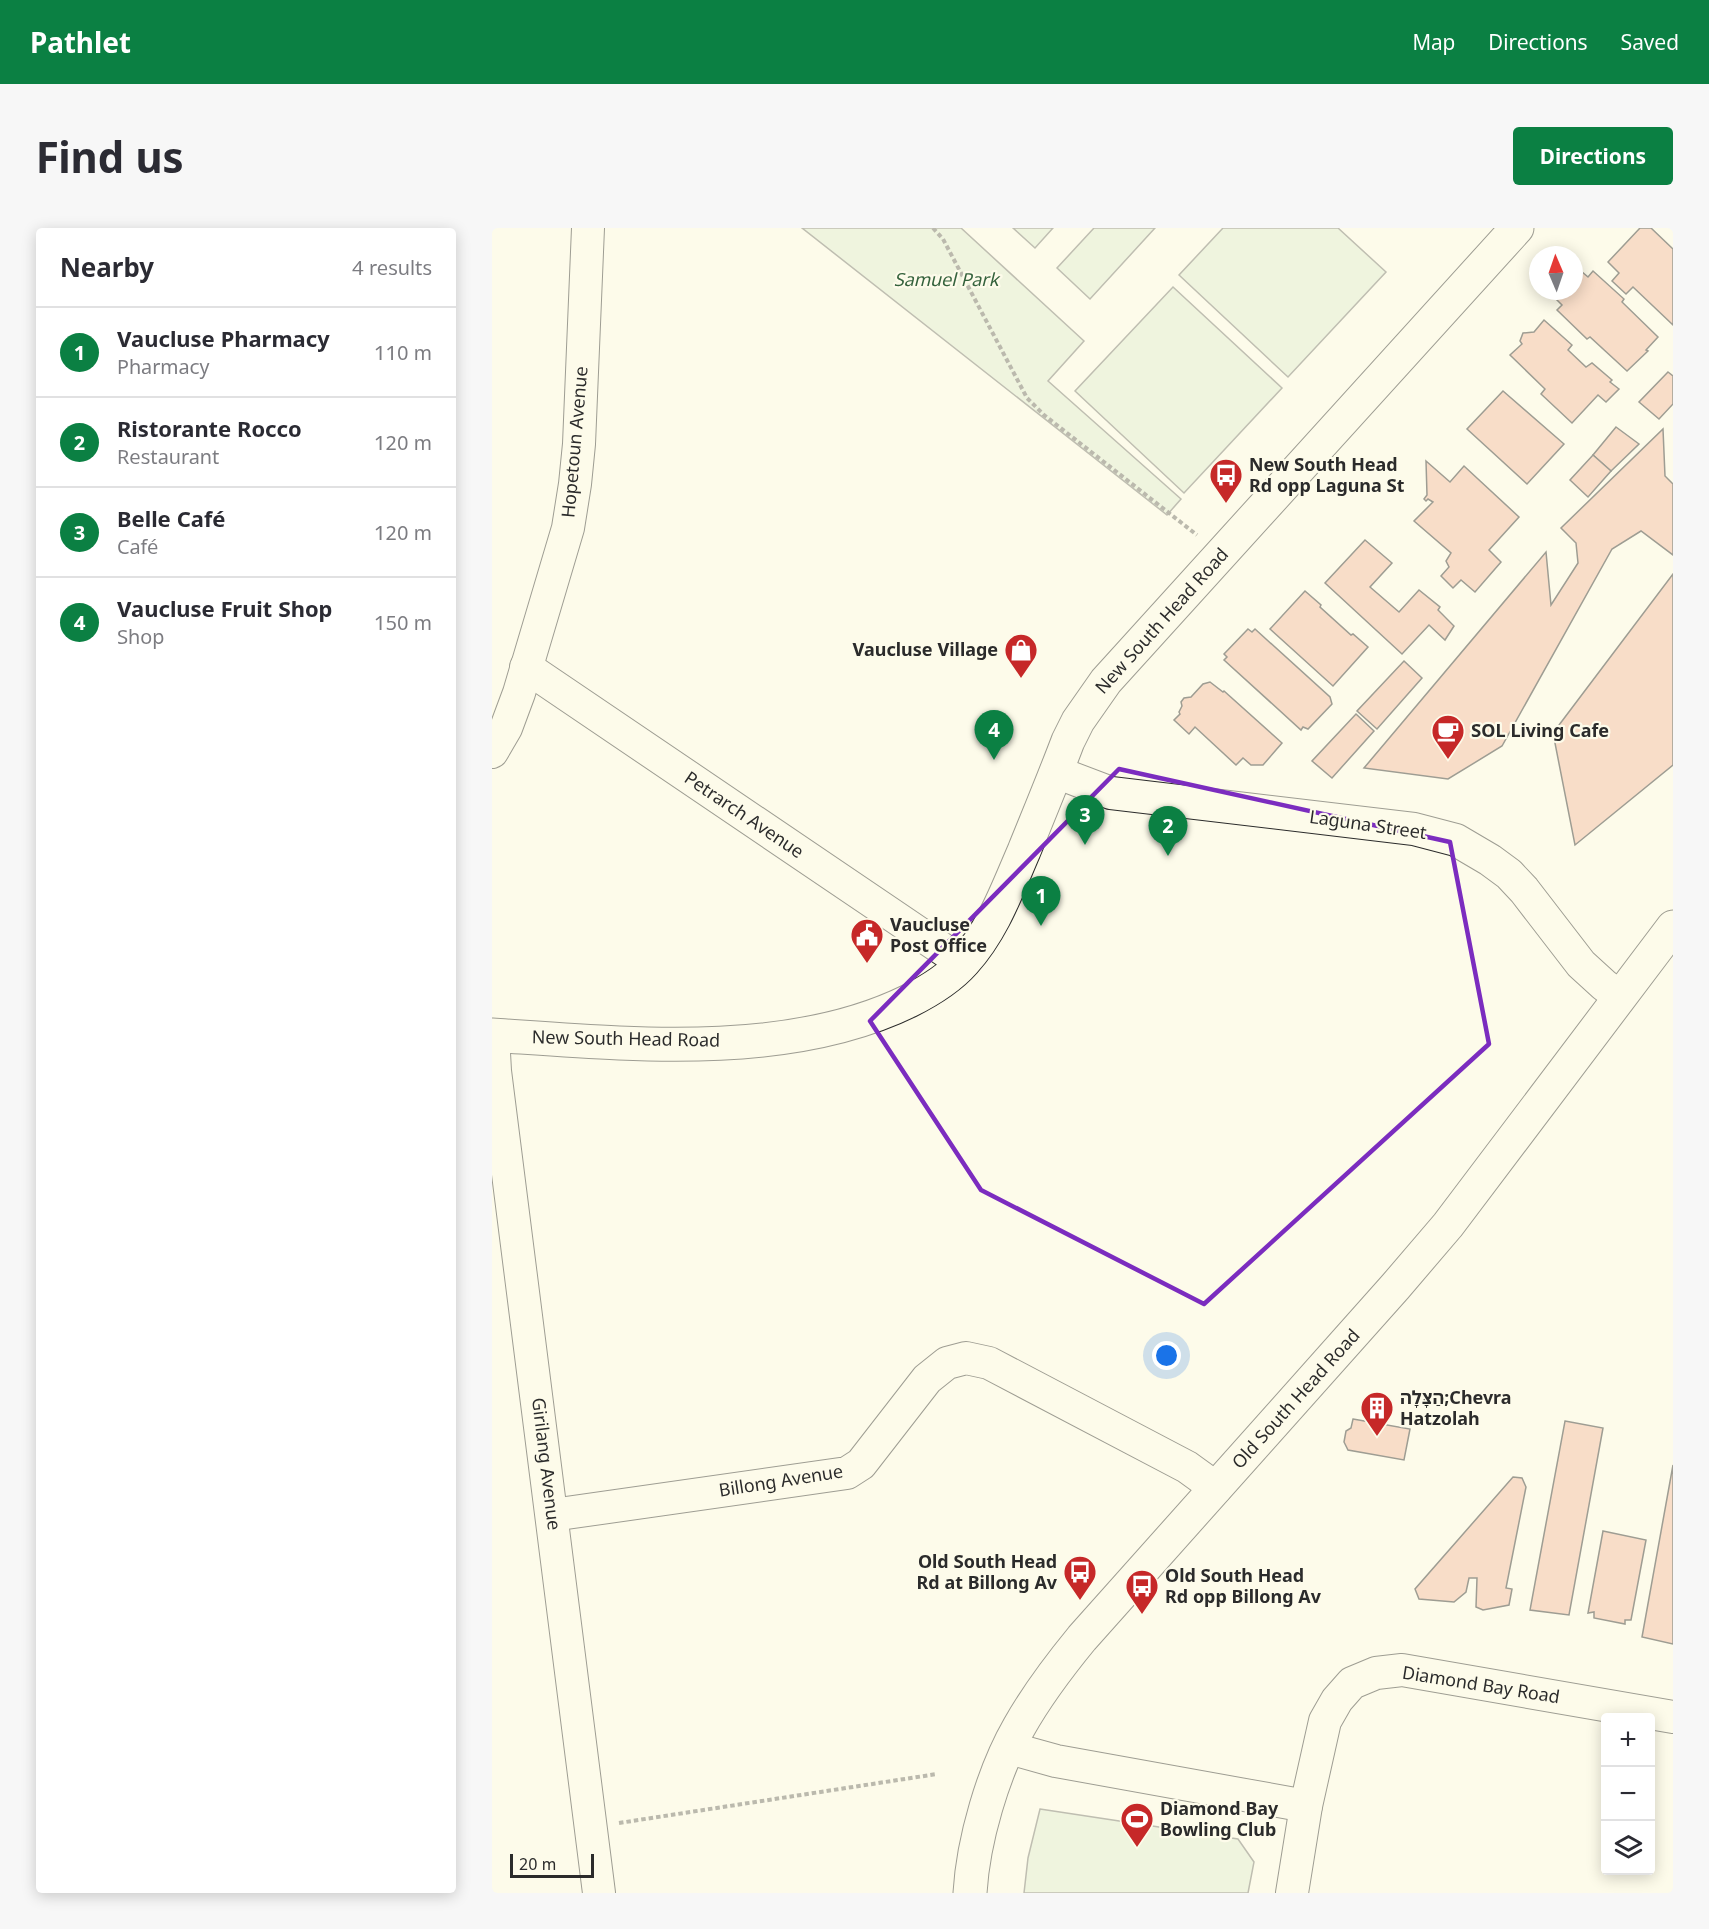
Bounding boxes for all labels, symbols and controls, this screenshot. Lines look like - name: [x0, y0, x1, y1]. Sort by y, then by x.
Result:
- text: Pathlet: [30, 23, 131, 61]
- text: Map: [1412, 28, 1455, 56]
- text: Directions: [1488, 28, 1588, 56]
- text: Saved: [1621, 28, 1679, 56]
- button: Directions: [1513, 127, 1673, 185]
- text: Find us: [36, 128, 184, 185]
- north arrow: [1529, 246, 1583, 300]
- text: Nearby: [60, 249, 154, 285]
- text: 4 results: [352, 254, 432, 281]
- park label: Samuel Park: [894, 267, 1001, 291]
- text: Vaucluse Pharmacy: [117, 324, 330, 353]
- text: 1: [74, 339, 85, 366]
- text: 110 m: [374, 339, 432, 366]
- text: Pharmacy: [117, 353, 209, 380]
- street label: Hopetoun Avenue: [555, 365, 593, 519]
- text: Ristorante Rocco: [117, 414, 302, 443]
- text: 2: [74, 429, 85, 456]
- text: 120 m: [374, 429, 432, 456]
- text: Restaurant: [117, 443, 219, 470]
- place label: New South Head Rd opp Laguna St: [1249, 452, 1405, 497]
- bus stop icon: New South Head Rd opp Laguna St: [1208, 457, 1244, 504]
- text: Belle Café: [117, 504, 225, 533]
- text: 3: [74, 519, 85, 546]
- text: 120 m: [374, 519, 432, 546]
- text: Café: [117, 533, 159, 560]
- street label: New South Head Road: [1089, 542, 1233, 698]
- text: Vaucluse Fruit Shop: [117, 594, 332, 623]
- text: 4: [74, 609, 85, 636]
- text: 150 m: [374, 609, 432, 636]
- text: Shop: [117, 623, 164, 650]
- shop icon: Vaucluse Village: [1003, 632, 1039, 679]
- place label: Vaucluse Village: [853, 637, 998, 661]
- pin: 4: [974, 710, 1014, 760]
- cafe icon: SOL Living Cafe: [1430, 713, 1466, 760]
- place label: SOL Living Cafe: [1471, 718, 1609, 742]
- street label: Petrarch Avenue: [680, 765, 809, 863]
- pin: 3: [1066, 796, 1104, 845]
- street label: Laguna Street: [1308, 804, 1429, 844]
- pin: 2: [1148, 806, 1188, 856]
- pin: 1: [1022, 876, 1060, 926]
- place label: Vaucluse Post Office: [890, 912, 987, 957]
- public building icon: Vaucluse Post Office: [849, 917, 885, 964]
- street label: New South Head Road: [532, 1024, 720, 1052]
- street label: Old South Head Road: [1226, 1323, 1364, 1473]
- your location: [1152, 1341, 1181, 1370]
- place label: הַצָּלָה;Chevra Hatzolah: [1400, 1385, 1512, 1430]
- building icon: הַצָּלָה;Chevra Hatzolah: [1359, 1390, 1395, 1437]
- street label: Girilang Avenue: [527, 1396, 567, 1532]
- street label: Billong Avenue: [717, 1458, 845, 1502]
- place label: Old South Head Rd at Billong Av: [917, 1549, 1058, 1594]
- bus stop icon: Old South Head Rd at Billong Av: [1062, 1554, 1098, 1601]
- place label: Old South Head Rd opp Billong Av: [1165, 1563, 1322, 1608]
- bus stop icon: Old South Head Rd opp Billong Av: [1124, 1568, 1160, 1615]
- street label: Diamond Bay Road: [1401, 1660, 1562, 1708]
- map controls: [1601, 1713, 1655, 1875]
- button: +: [1601, 1713, 1655, 1767]
- button: −: [1601, 1767, 1655, 1821]
- place label: Diamond Bay Bowling Club: [1160, 1796, 1279, 1841]
- sports icon: Diamond Bay Bowling Club: [1119, 1801, 1155, 1848]
- button: layers: [1601, 1821, 1655, 1875]
- scale bar: [510, 1851, 594, 1878]
- text: 20 m: [519, 1853, 556, 1875]

